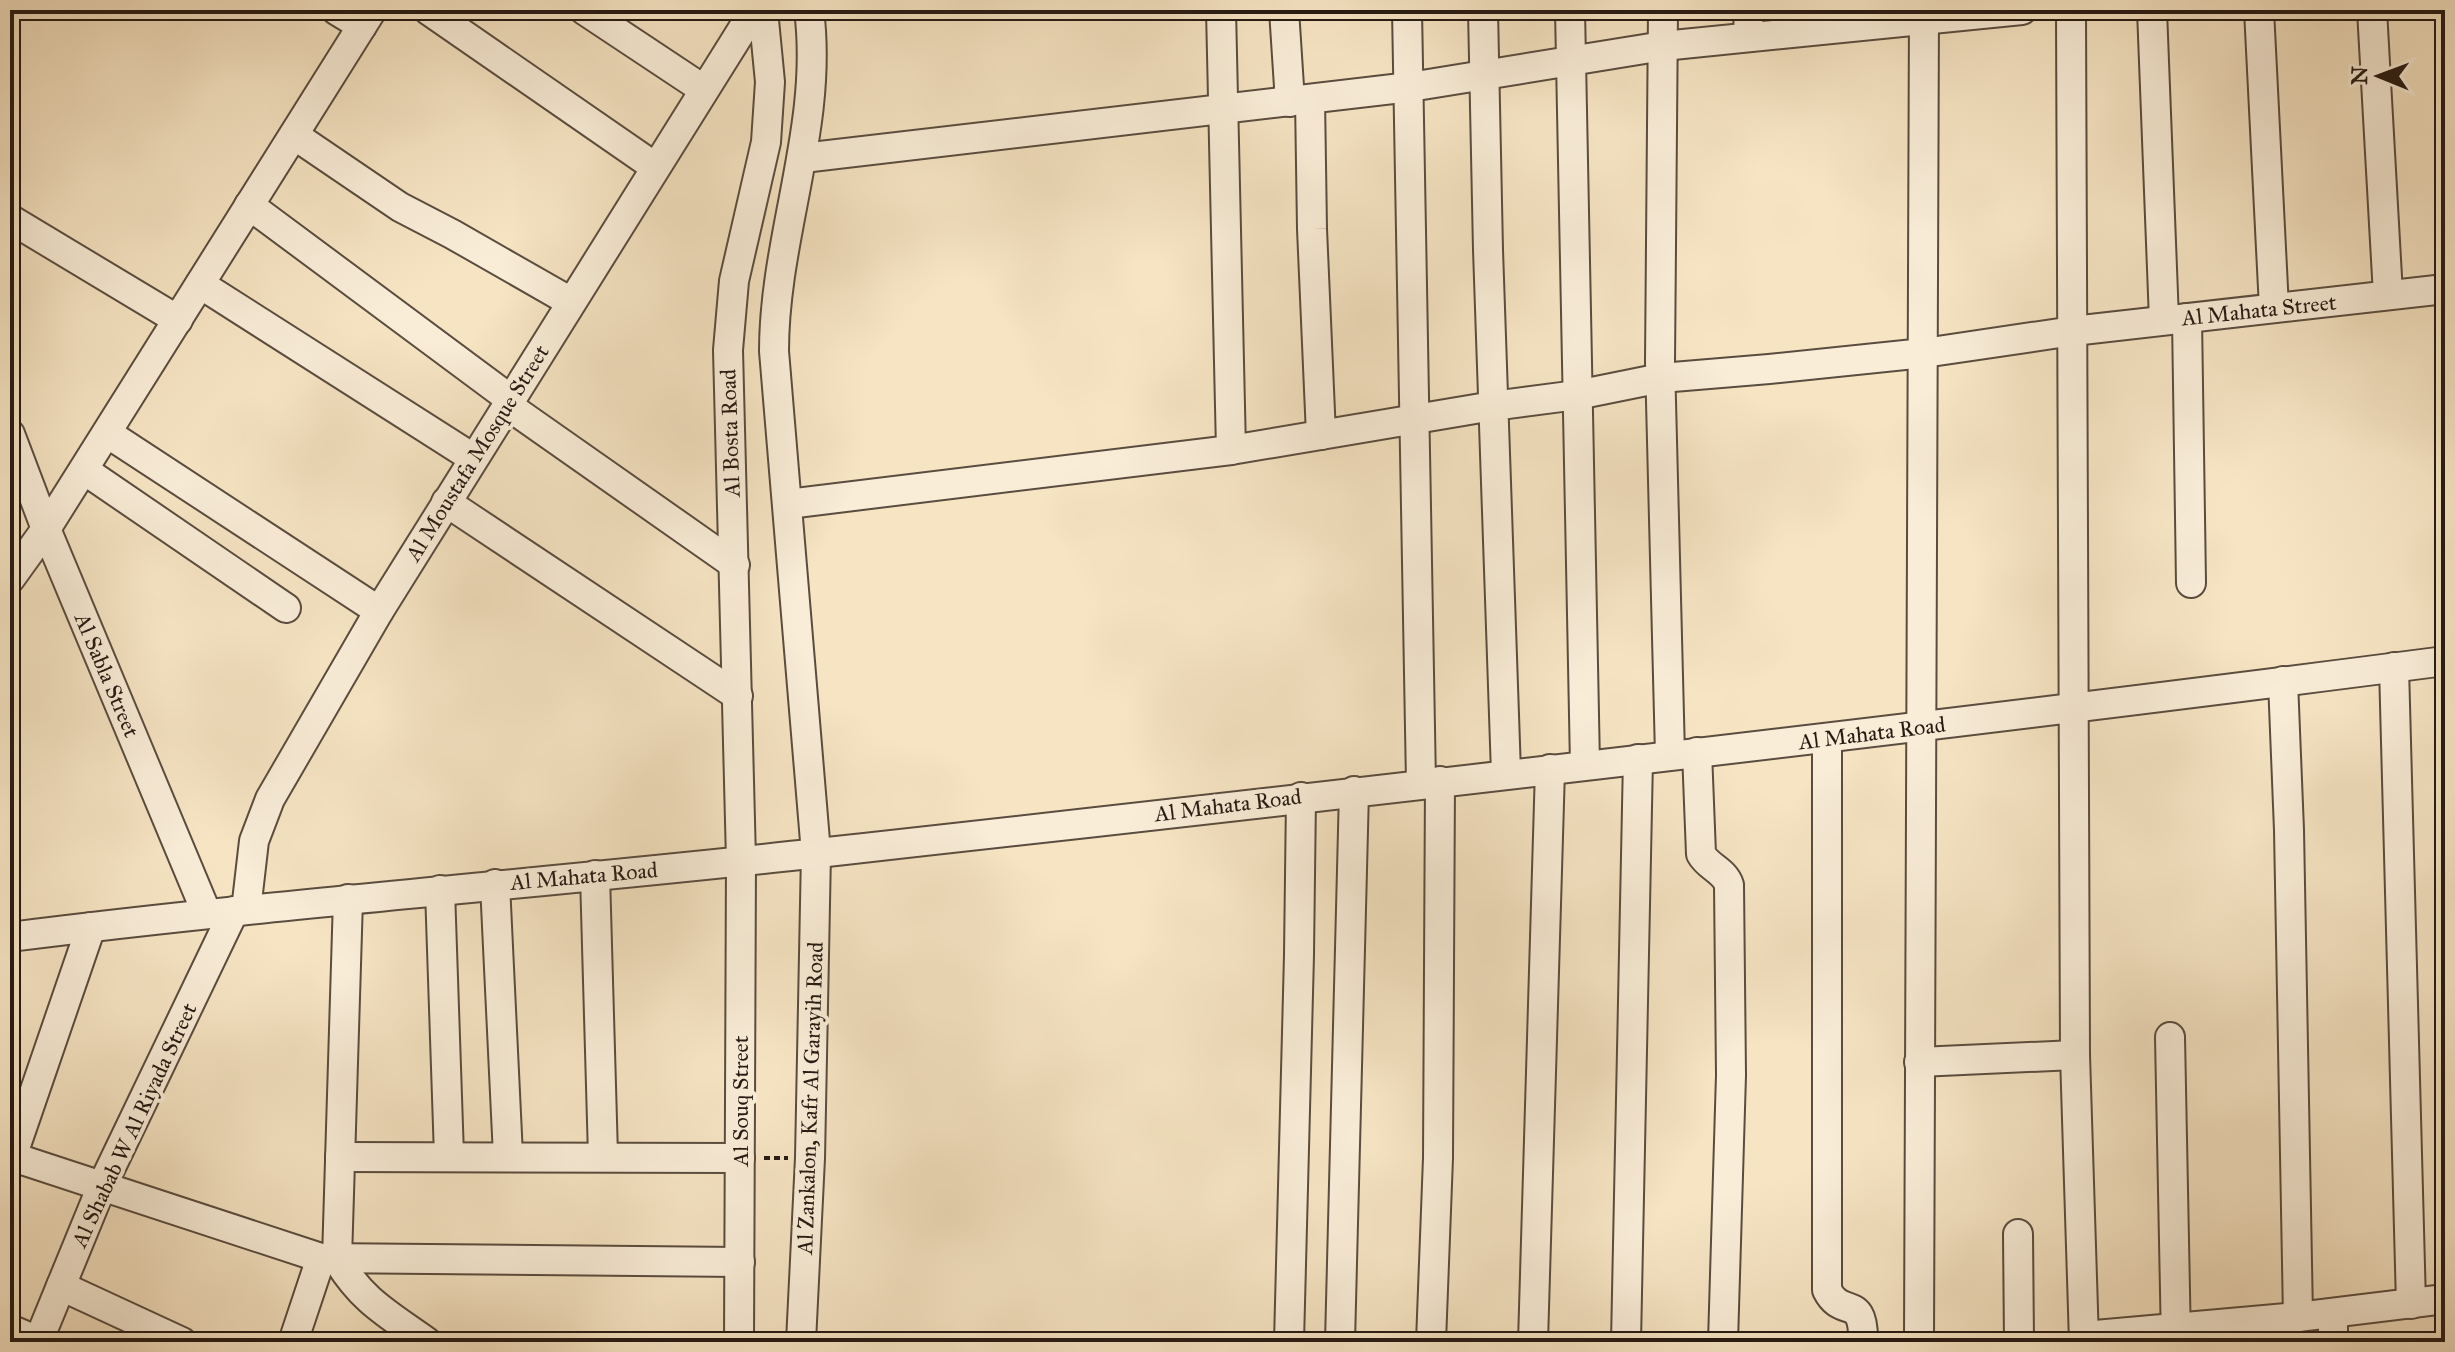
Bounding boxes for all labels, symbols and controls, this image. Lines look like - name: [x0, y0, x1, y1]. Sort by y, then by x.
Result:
- north arrow: [2339, 36, 2419, 116]
- text: N: [2346, 66, 2373, 85]
- street label: Al Mahata Street: [2179, 288, 2338, 332]
- street label: Al Moustafa Mosque Street: [399, 340, 555, 567]
- street label: Al Bosta Road: [714, 369, 746, 498]
- street label: Al Sabla Street: [68, 608, 145, 742]
- street label: Al Mahata Road: [1796, 711, 1947, 756]
- street label: Al Mahata Road: [1152, 783, 1303, 828]
- street label: Al Mahata Road: [508, 856, 659, 896]
- street label: Al Zankalon, Kafr Al Garayih Road: [791, 941, 829, 1256]
- street label: Al Shabab W Al Riyada Street: [65, 998, 203, 1252]
- street label: Al Souq Street: [727, 1035, 754, 1168]

